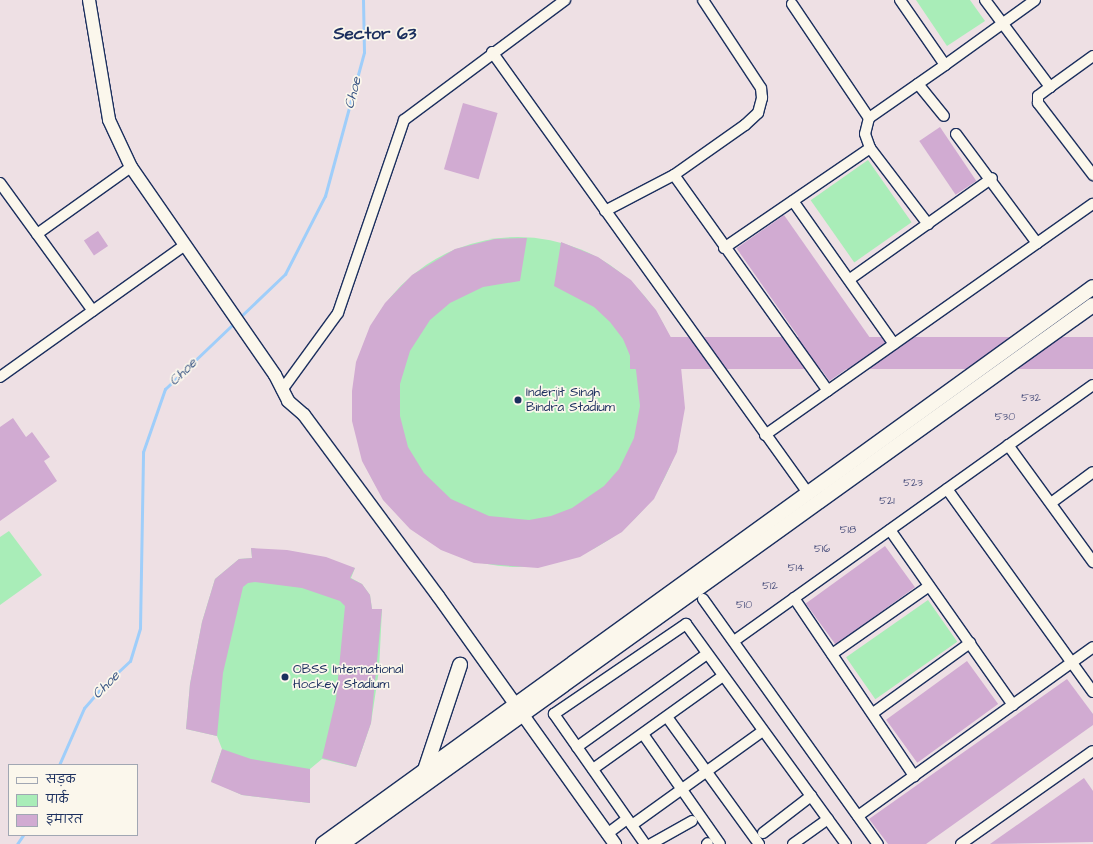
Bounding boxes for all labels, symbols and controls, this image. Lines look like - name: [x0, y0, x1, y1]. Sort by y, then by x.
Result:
- district label: Sector 63: [334, 25, 416, 45]
- water label: Choe: [341, 75, 365, 111]
- water label: Choe: [166, 355, 200, 389]
- place label: Inderjit Singh Bindra Stadium: [526, 385, 615, 416]
- house number: 532: [1021, 391, 1041, 405]
- marker: Inderjit Singh Bindra Stadium: [513, 395, 523, 405]
- house number: 530: [995, 410, 1015, 424]
- house number: 523: [903, 476, 923, 490]
- house number: 521: [879, 494, 895, 508]
- house number: 518: [840, 523, 856, 537]
- house number: 516: [814, 542, 830, 556]
- house number: 514: [788, 561, 804, 575]
- house number: 512: [762, 579, 778, 593]
- house number: 510: [736, 598, 752, 612]
- place label: OBSS International Hockey Stadium: [293, 662, 404, 693]
- water label: Choe: [89, 668, 123, 702]
- marker: OBSS International Hockey Stadium: [280, 672, 290, 682]
- legend: [8, 764, 138, 836]
- text: सड़क: [46, 771, 76, 788]
- text: पार्क: [46, 791, 69, 808]
- text: इमारत: [46, 811, 83, 828]

